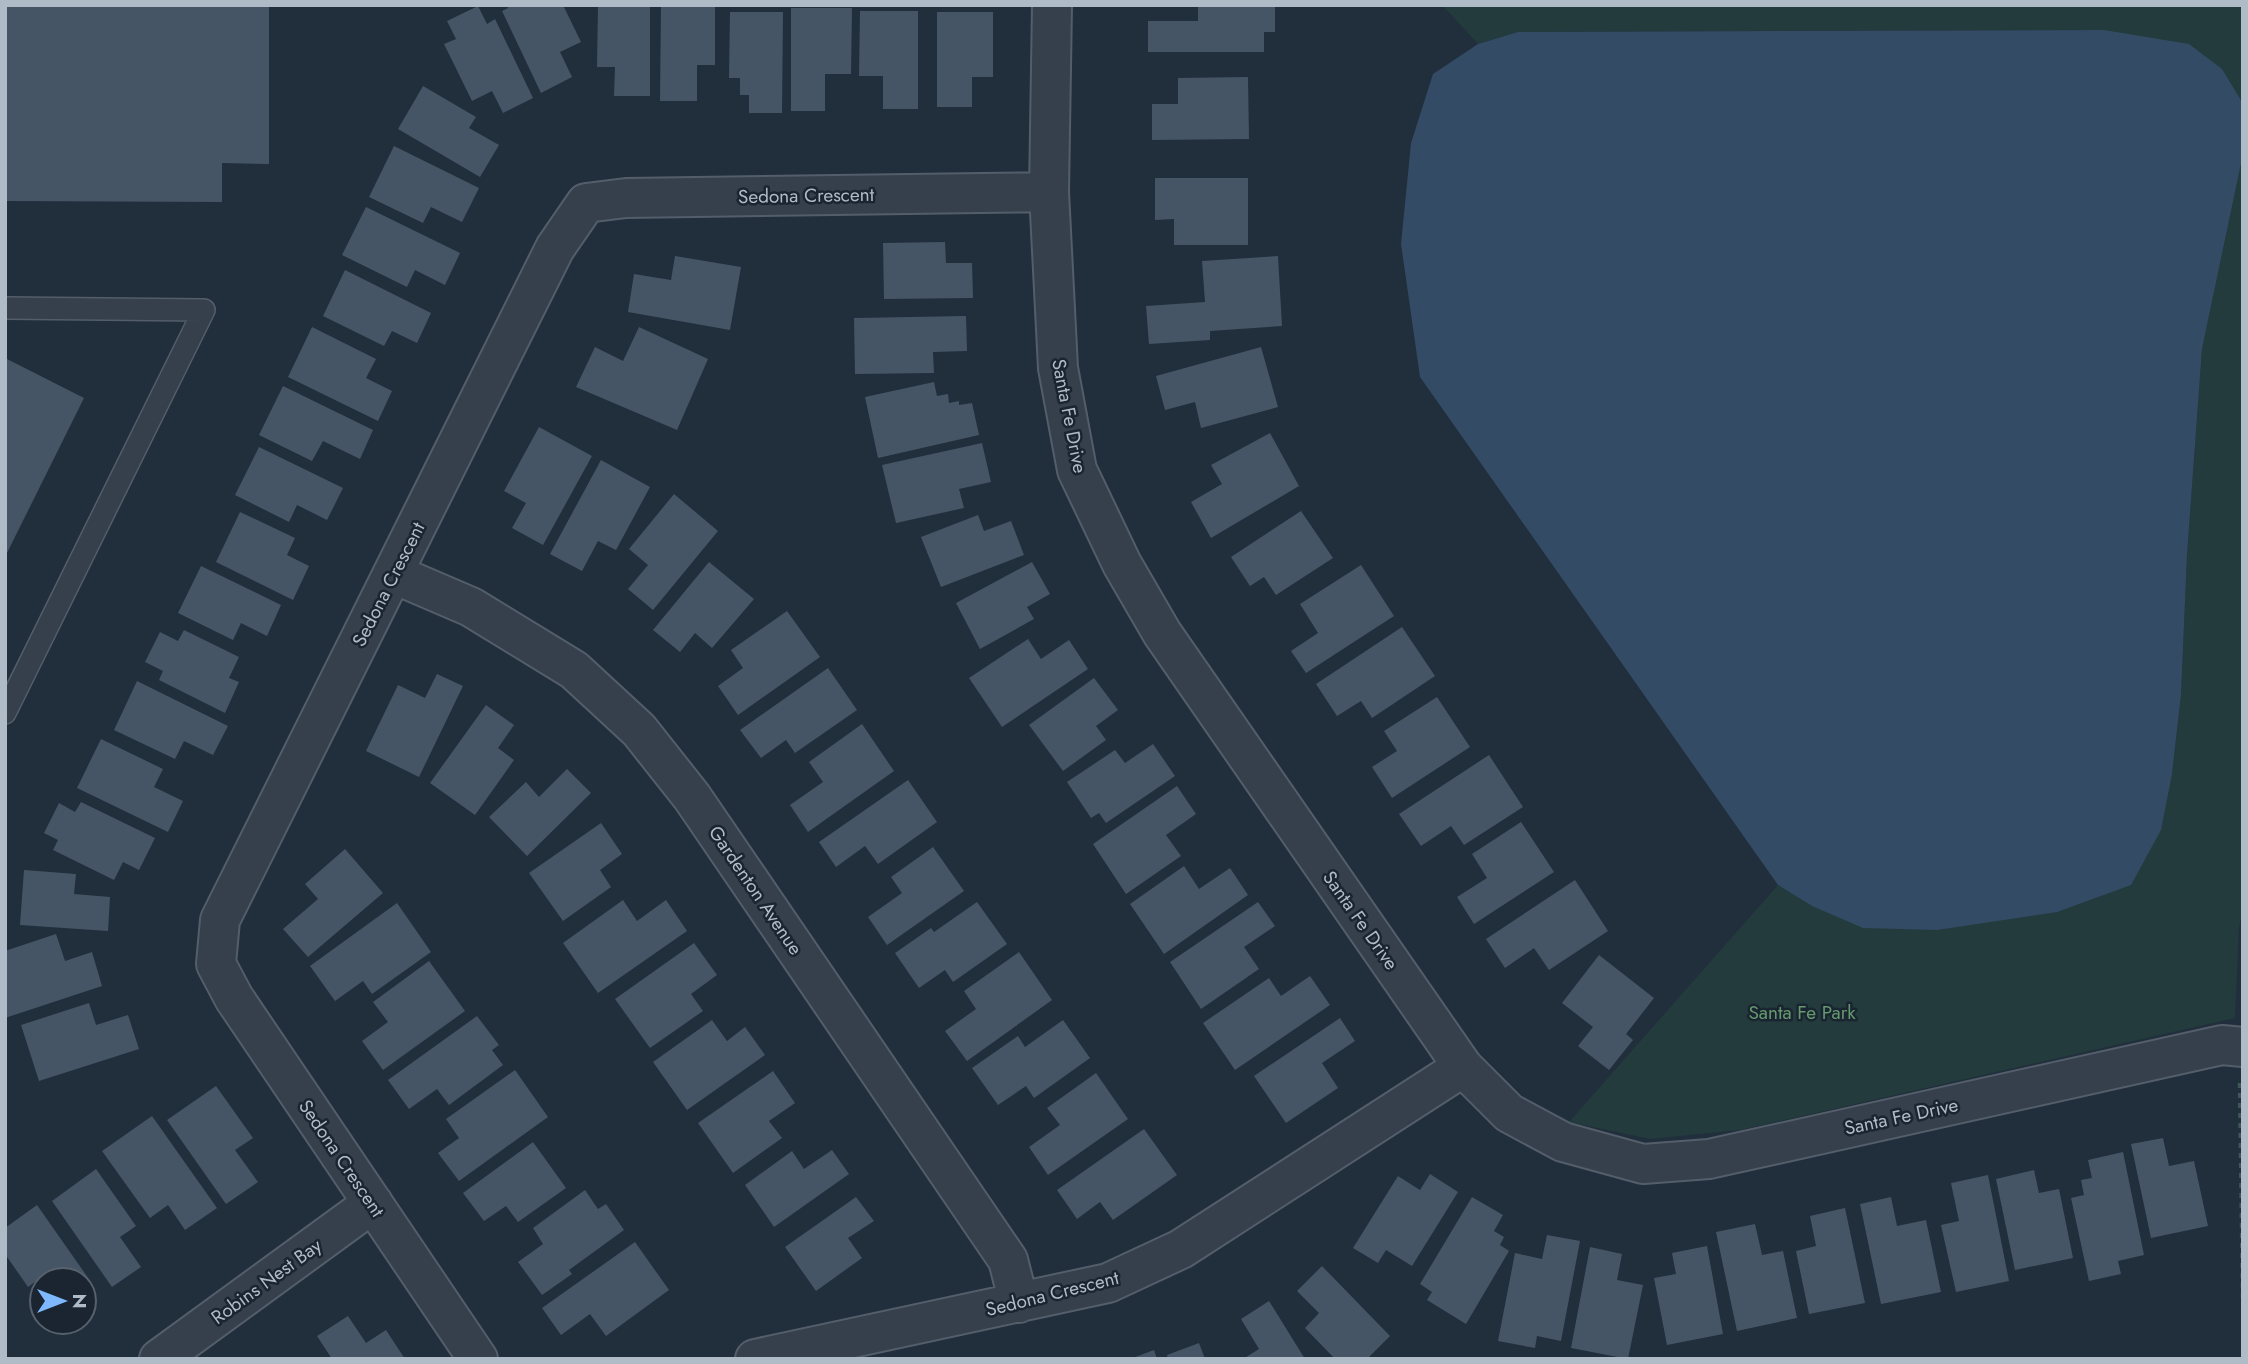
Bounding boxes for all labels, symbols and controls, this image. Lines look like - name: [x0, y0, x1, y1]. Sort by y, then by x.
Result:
- street label: Sedona Crescent: [738, 181, 875, 210]
- street label: Santa Fe Drive: [1045, 357, 1094, 476]
- street label: Sedona Crescent: [345, 517, 432, 651]
- street label: Gardenton Avenue: [702, 820, 809, 961]
- street label: Santa Fe Drive: [1316, 865, 1405, 976]
- park label: Santa Fe Park: [1748, 999, 1856, 1026]
- street label: Santa Fe Drive: [1842, 1091, 1961, 1142]
- street label: Sedona Crescent: [292, 1094, 391, 1223]
- street label: Robins Nest Bay: [206, 1232, 328, 1331]
- street label: Sedona Crescent: [983, 1264, 1122, 1323]
- north arrow: [28, 1266, 98, 1336]
- text: N: [66, 1293, 93, 1309]

